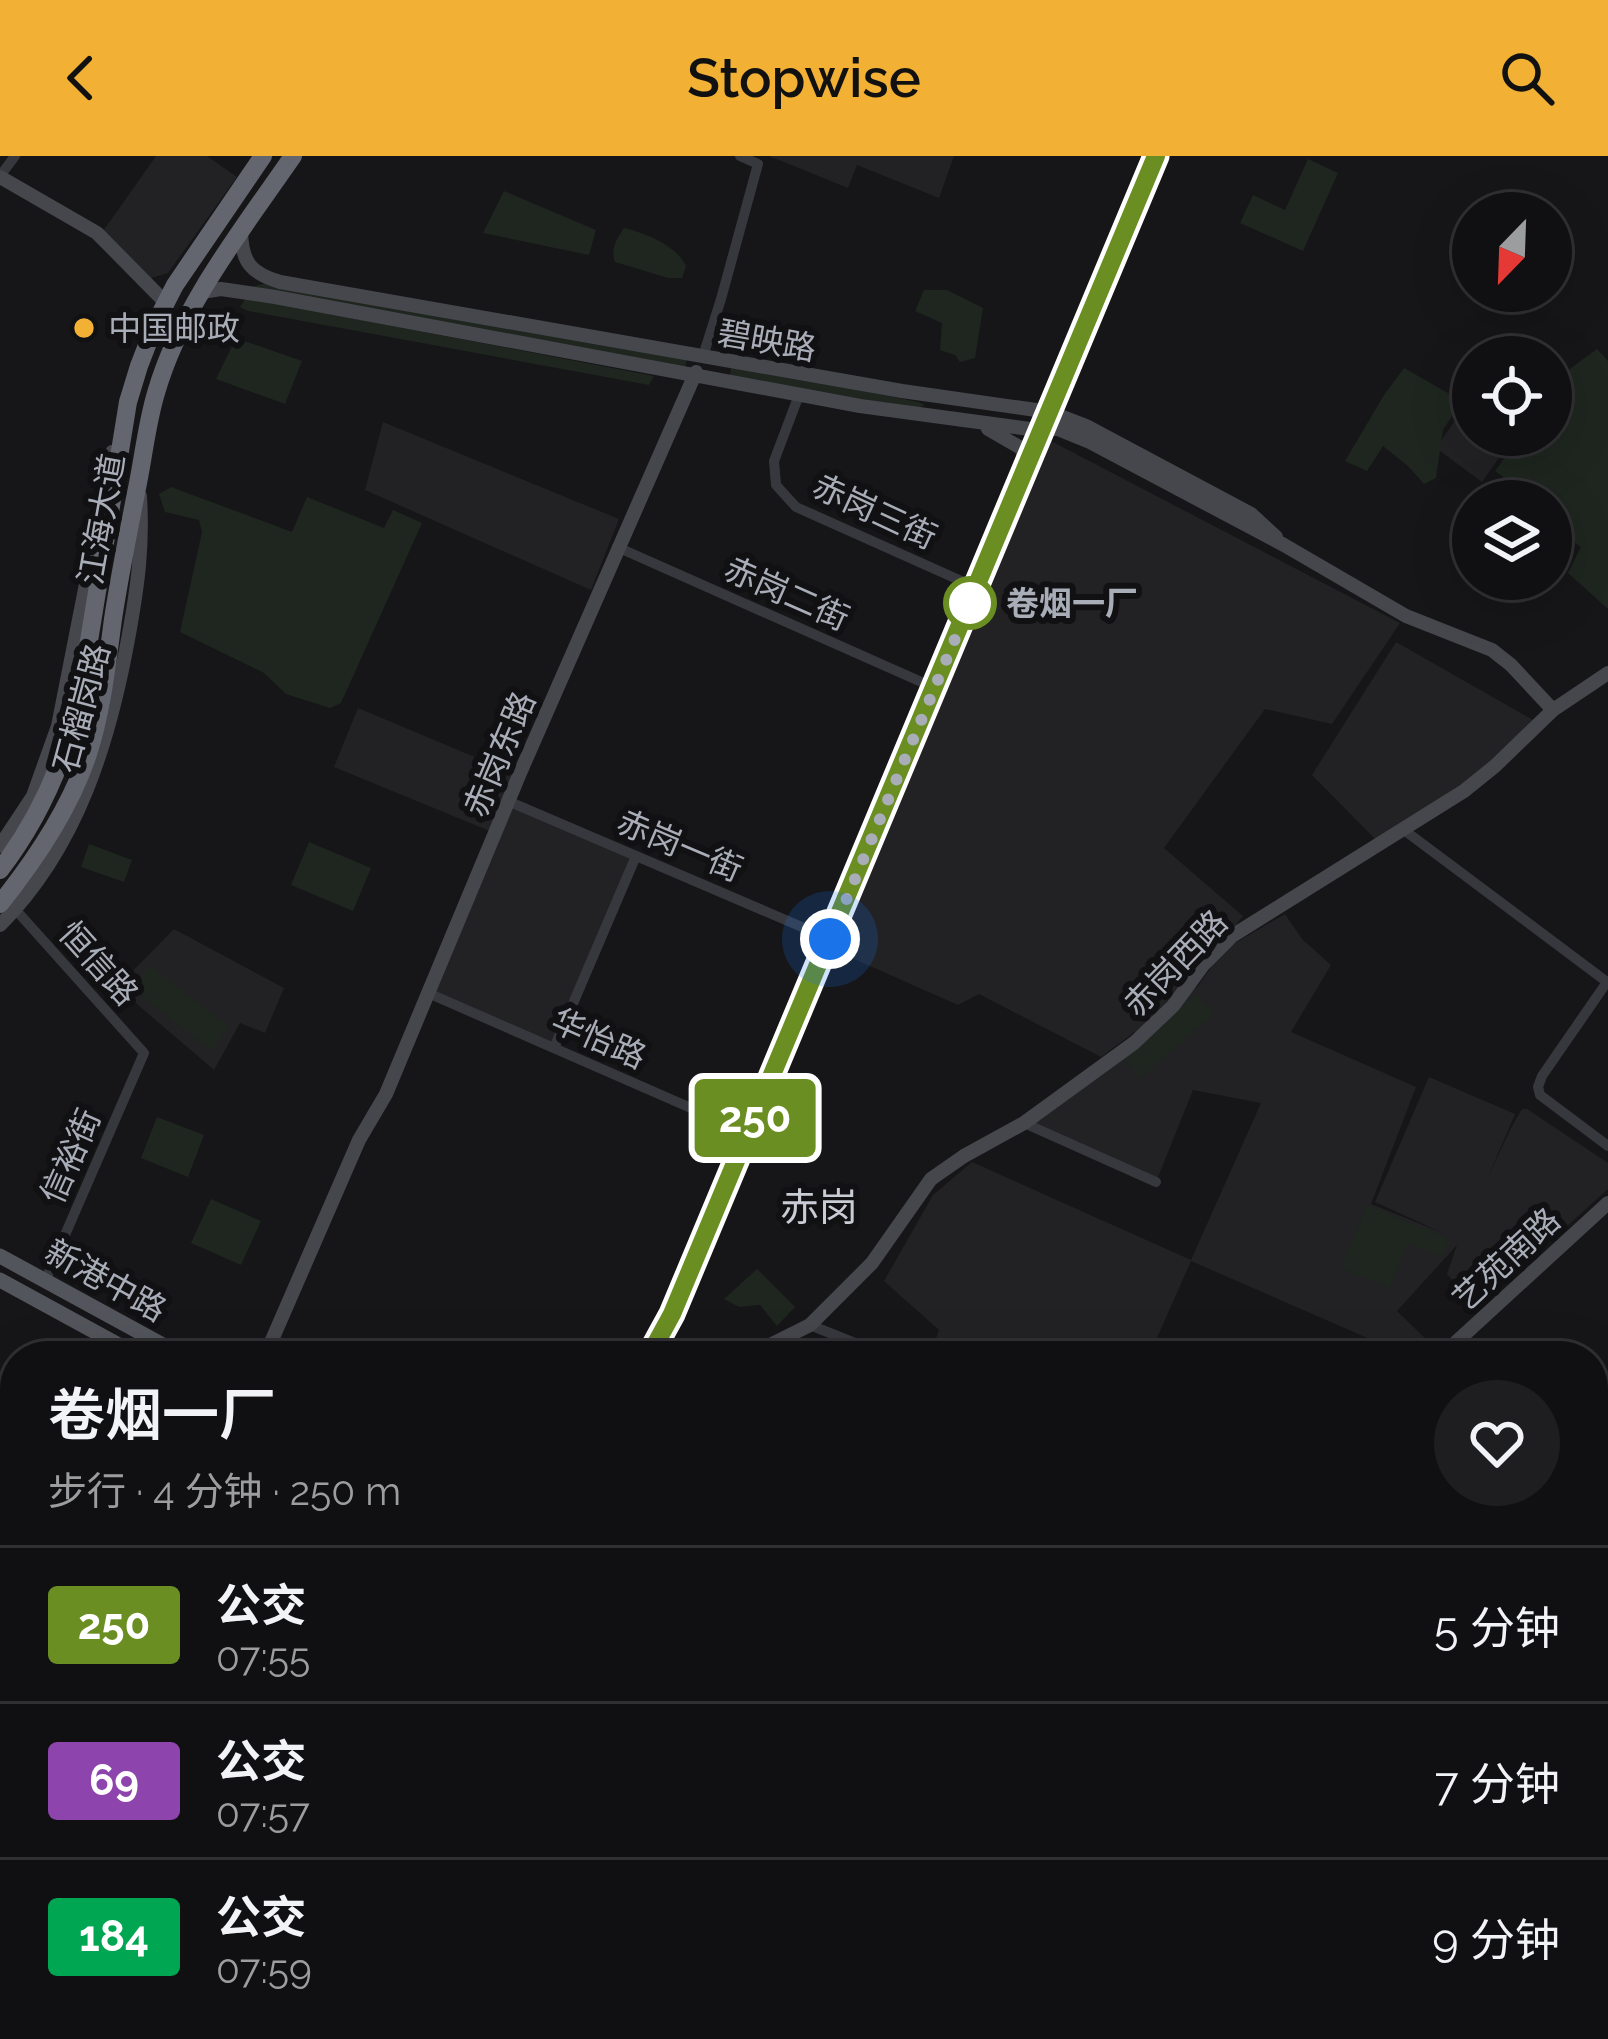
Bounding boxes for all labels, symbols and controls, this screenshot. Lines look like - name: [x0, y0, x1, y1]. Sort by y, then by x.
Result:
- icon: back: [48, 45, 114, 111]
- icon: search: [1494, 45, 1560, 111]
- text: Stopwise: [687, 46, 921, 110]
- north arrow: [1452, 192, 1572, 312]
- map controls: [1452, 192, 1572, 600]
- place label: 中国邮政: [108, 309, 240, 348]
- street label: 碧映路: [715, 313, 819, 368]
- marker: 中国邮政: [71, 315, 97, 341]
- button: locate: [1452, 336, 1572, 456]
- street label: 江海大道: [71, 451, 132, 587]
- street label: 赤岗三街: [807, 466, 943, 557]
- button: layers: [1452, 480, 1572, 600]
- street label: 赤岗二街: [719, 549, 855, 638]
- marker: 卷烟一厂: [945, 578, 995, 628]
- place label: 卷烟一厂: [1006, 584, 1138, 623]
- street label: 石榴岗路: [46, 639, 117, 777]
- street label: 赤岗东路: [456, 686, 543, 823]
- street label: 赤岗一街: [611, 802, 748, 889]
- street label: 赤岗西路: [1115, 902, 1235, 1024]
- your location: [800, 909, 860, 969]
- street label: 恒信路: [51, 914, 146, 1013]
- street label: 华怡路: [546, 1001, 652, 1076]
- line badge: 250: [686, 1079, 824, 1157]
- text: 250: [719, 1093, 791, 1142]
- street label: 信裕街: [33, 1103, 108, 1209]
- district label: 赤岗: [780, 1184, 858, 1230]
- street label: 艺苑南路: [1445, 1200, 1568, 1319]
- street label: 新港中路: [39, 1231, 173, 1329]
- button: heart: [1434, 1380, 1560, 1506]
- text: 卷烟一厂: [48, 1381, 276, 1448]
- text: 步行 · 4 分钟 · 250 m: [48, 1468, 401, 1514]
- text: 公交: [216, 1579, 306, 1632]
- text: 250: [78, 1600, 150, 1649]
- text: 5 分钟: [1434, 1602, 1560, 1655]
- text: 07:55: [216, 1634, 310, 1680]
- text: 公交: [216, 1735, 306, 1788]
- text: 69: [89, 1756, 139, 1805]
- text: 7 分钟: [1434, 1758, 1560, 1811]
- text: 07:57: [216, 1790, 310, 1836]
- text: 公交: [216, 1891, 306, 1944]
- text: 184: [79, 1912, 149, 1961]
- text: 9 分钟: [1432, 1914, 1560, 1967]
- text: 07:59: [216, 1946, 312, 1992]

